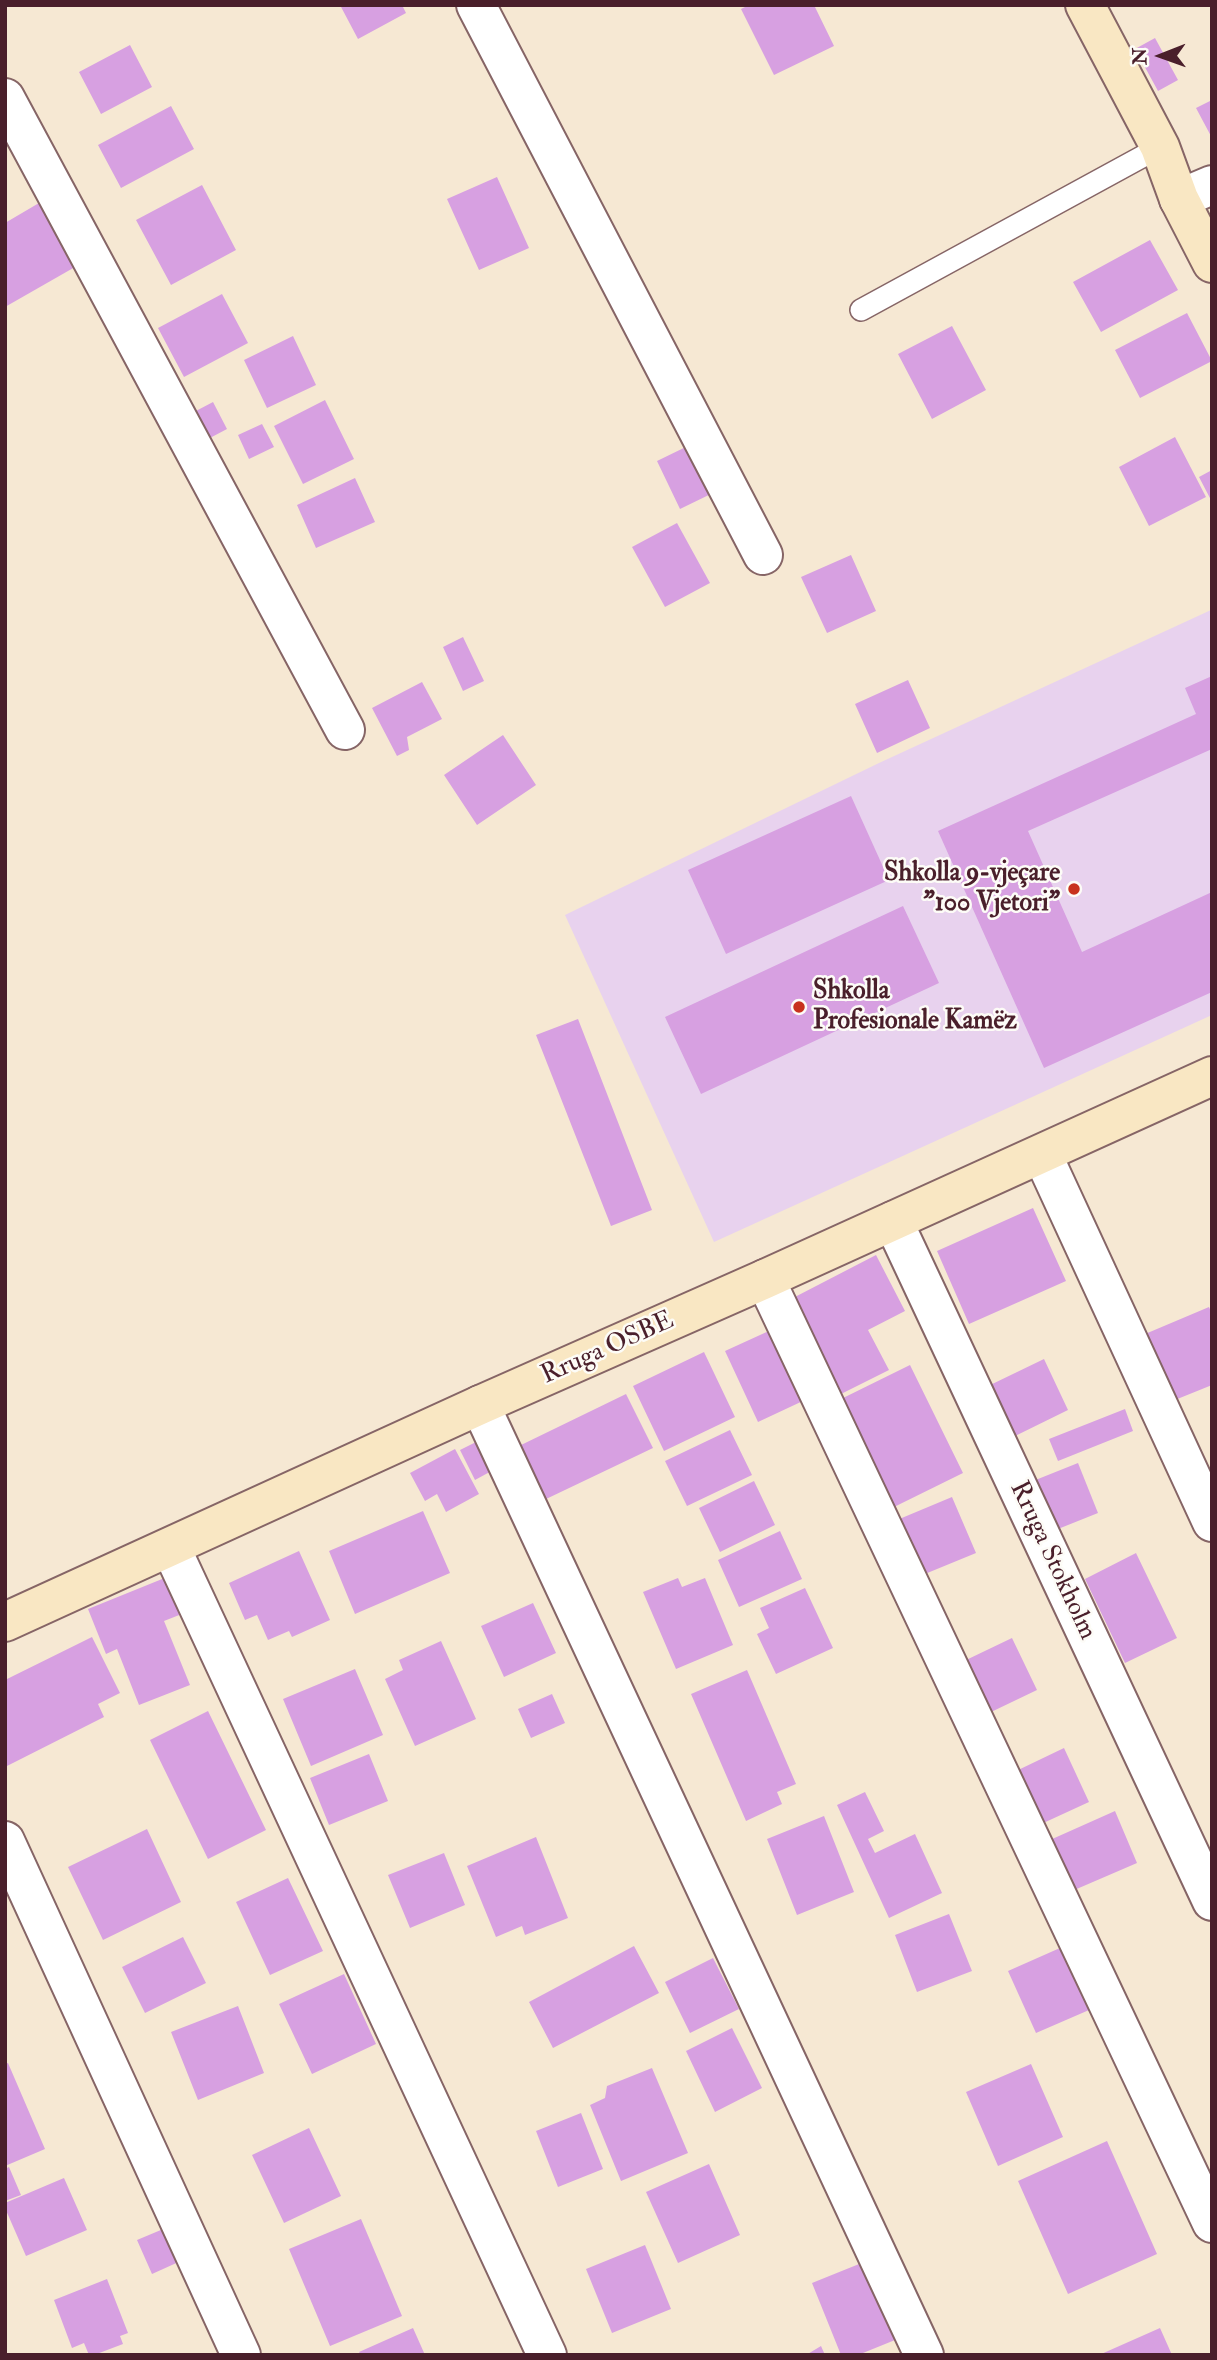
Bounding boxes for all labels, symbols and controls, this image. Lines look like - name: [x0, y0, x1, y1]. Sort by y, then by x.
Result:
- north arrow: [1126, 21, 1196, 91]
- text: N: [1128, 48, 1152, 65]
- place label: Shkolla 9-vjeçare "100 Vjetori": [884, 858, 1060, 920]
- marker: Shkolla 9-vjeçare "100 Vjetori": [1066, 881, 1082, 897]
- place label: Shkolla Profesionale Kamëz: [813, 976, 1017, 1038]
- marker: Shkolla Profesionale Kamëz: [791, 999, 807, 1015]
- street label: Rruga OSBE: [537, 1306, 679, 1392]
- street label: Rruga Stokholm: [1002, 1477, 1102, 1645]

